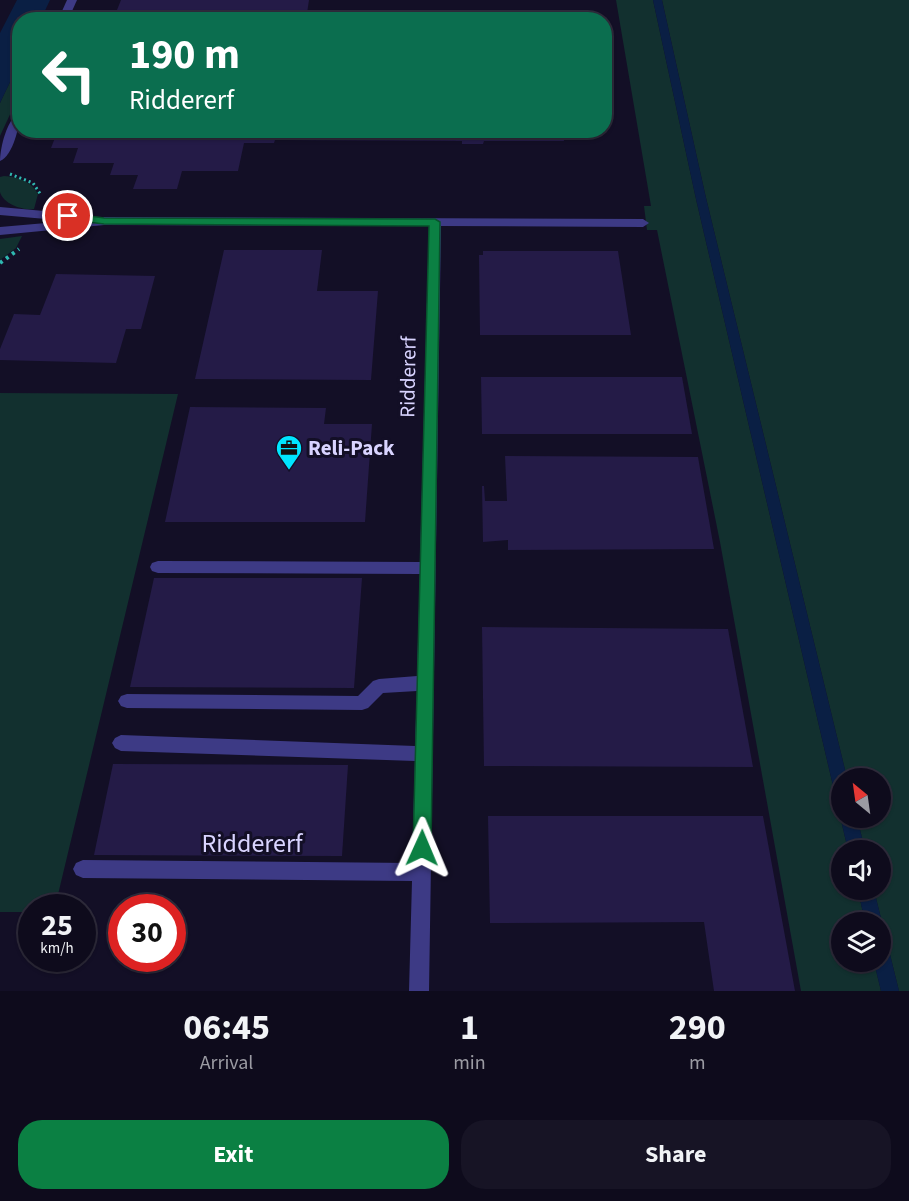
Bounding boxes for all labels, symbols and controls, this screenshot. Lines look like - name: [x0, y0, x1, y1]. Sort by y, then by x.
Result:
- text: 190 m: [129, 25, 240, 85]
- icon: left: [30, 36, 108, 114]
- text: Riddererf: [129, 81, 234, 120]
- pin: [42, 190, 93, 241]
- icon: arrive: [51, 199, 84, 232]
- street label: Riddererf: [392, 335, 424, 418]
- office icon: Reli-Pack: [274, 433, 304, 471]
- place label: Reli-Pack: [308, 433, 395, 463]
- north arrow: [831, 768, 891, 828]
- map controls: [831, 768, 891, 972]
- position arrow: [390, 816, 454, 880]
- street label: Riddererf: [201, 825, 304, 862]
- button: sound: [831, 840, 891, 900]
- speed limit sign: 30: [108, 894, 186, 972]
- text: 25: [41, 904, 73, 947]
- button: layers: [831, 912, 891, 972]
- text: km/h: [40, 938, 74, 959]
- text: 06:45: [183, 1002, 270, 1053]
- text: 1: [460, 1002, 479, 1053]
- text: 290: [669, 1002, 726, 1053]
- text: Arrival: [200, 1049, 253, 1077]
- text: min: [453, 1049, 486, 1077]
- text: m: [689, 1049, 706, 1077]
- button: Exit: [18, 1120, 449, 1189]
- button: Share: [461, 1120, 891, 1189]

